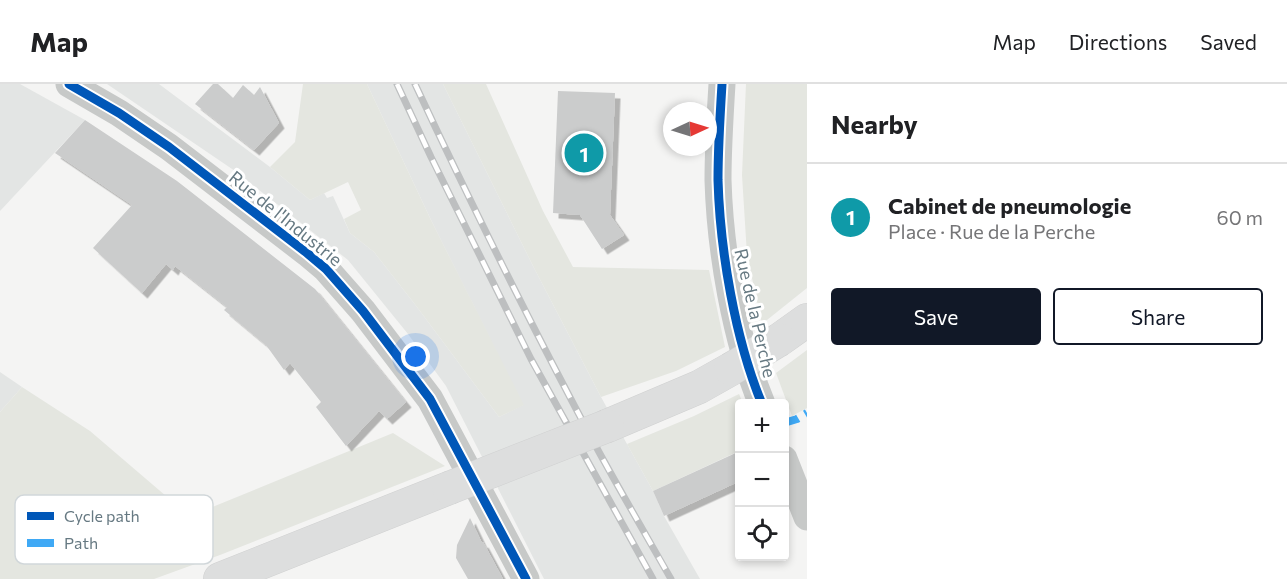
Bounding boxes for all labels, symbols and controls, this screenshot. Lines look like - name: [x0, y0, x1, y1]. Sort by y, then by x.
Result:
- text: Map: [30, 24, 88, 58]
- text: Map: [993, 29, 1036, 54]
- text: Directions: [1069, 29, 1167, 54]
- text: Saved: [1200, 29, 1257, 54]
- north arrow: [663, 102, 717, 156]
- text: Nearby: [831, 108, 918, 139]
- pin: 1: [564, 130, 604, 176]
- street label: Rue de l'Industrie: [225, 166, 347, 270]
- text: Cabinet de pneumologie: [888, 192, 1131, 219]
- text: 1: [846, 205, 855, 229]
- text: 60 m: [1217, 205, 1263, 229]
- text: Place · Rue de la Perche: [888, 219, 1095, 243]
- street label: Rue de la Perche: [730, 246, 782, 380]
- button: Save: [831, 288, 1041, 345]
- button: Share: [1053, 288, 1263, 345]
- your location: [401, 342, 430, 371]
- map controls: [735, 399, 789, 561]
- button: +: [735, 399, 789, 453]
- button: −: [735, 453, 789, 507]
- legend: [15, 495, 213, 564]
- text: Cycle path: [64, 506, 140, 525]
- button: locate: [735, 507, 789, 561]
- text: Path: [64, 533, 98, 552]

